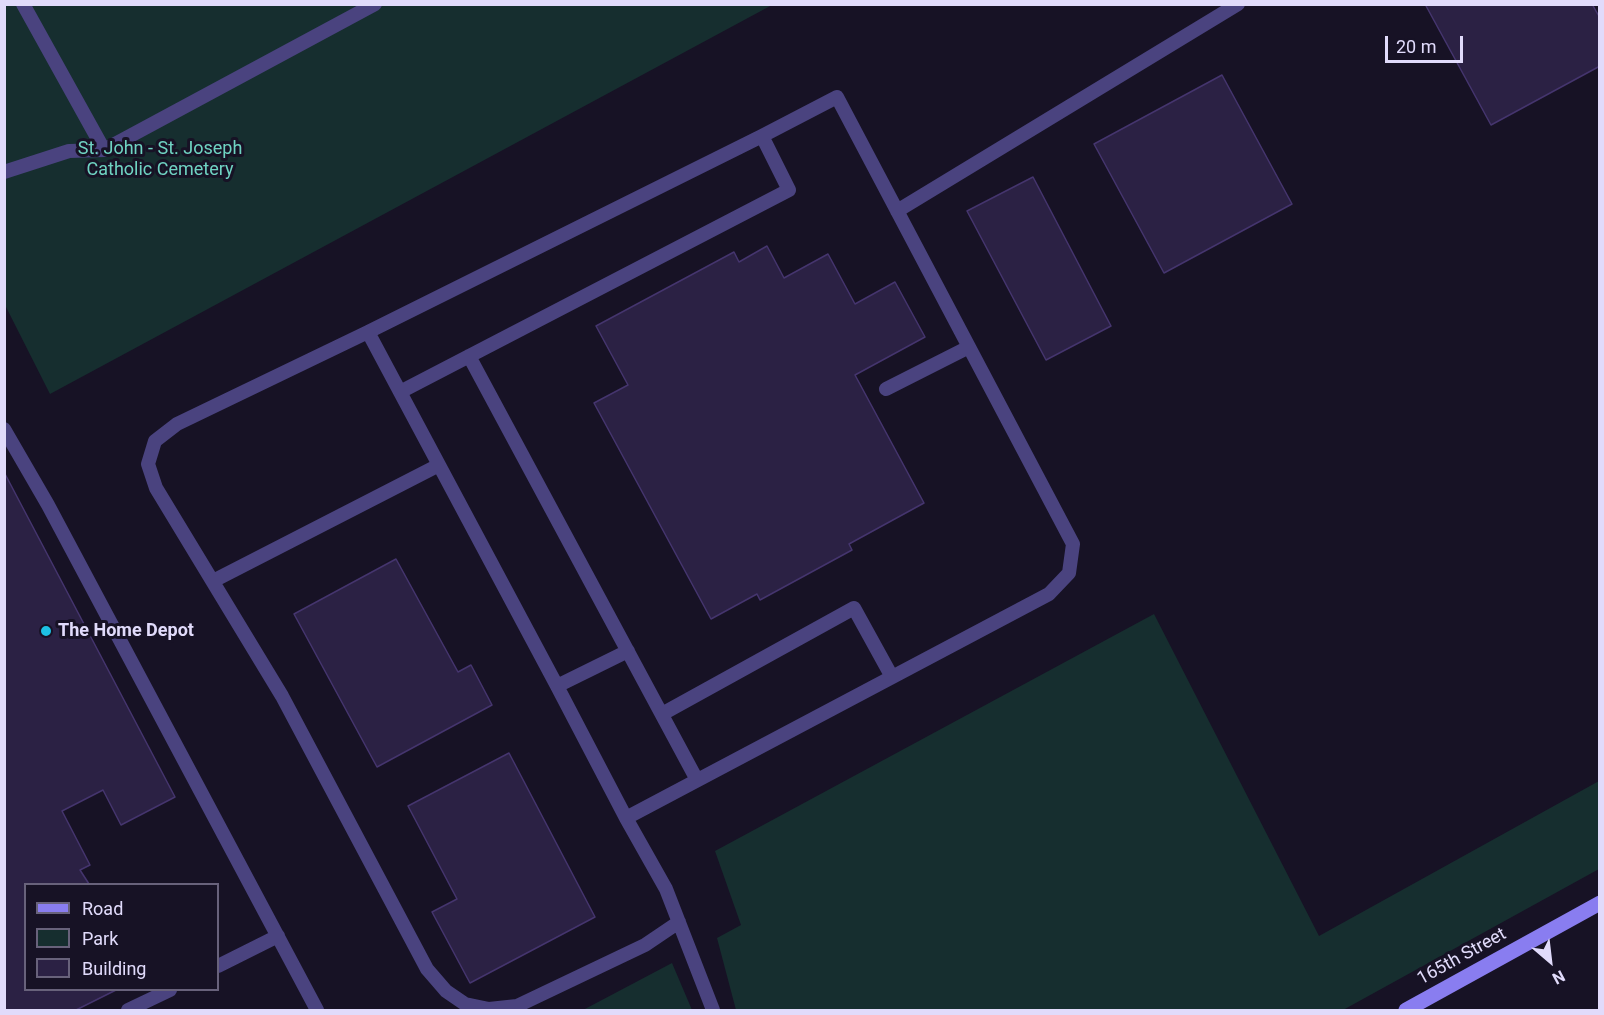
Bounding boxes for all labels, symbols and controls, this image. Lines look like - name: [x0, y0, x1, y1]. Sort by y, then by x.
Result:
- scale bar: [1388, 24, 1466, 62]
- text: 20 m: [1396, 36, 1436, 57]
- park label: St. John - St. Joseph Catholic Cemetery: [78, 138, 242, 180]
- place label: The Home Depot: [58, 620, 194, 642]
- marker: The Home Depot: [39, 624, 53, 638]
- legend: [24, 883, 219, 991]
- text: Road: [82, 898, 123, 919]
- street label: 165th Street: [1414, 924, 1510, 990]
- text: Park: [82, 928, 118, 949]
- north arrow: [1520, 931, 1580, 991]
- text: Building: [82, 958, 146, 979]
- text: N: [1549, 966, 1568, 988]

